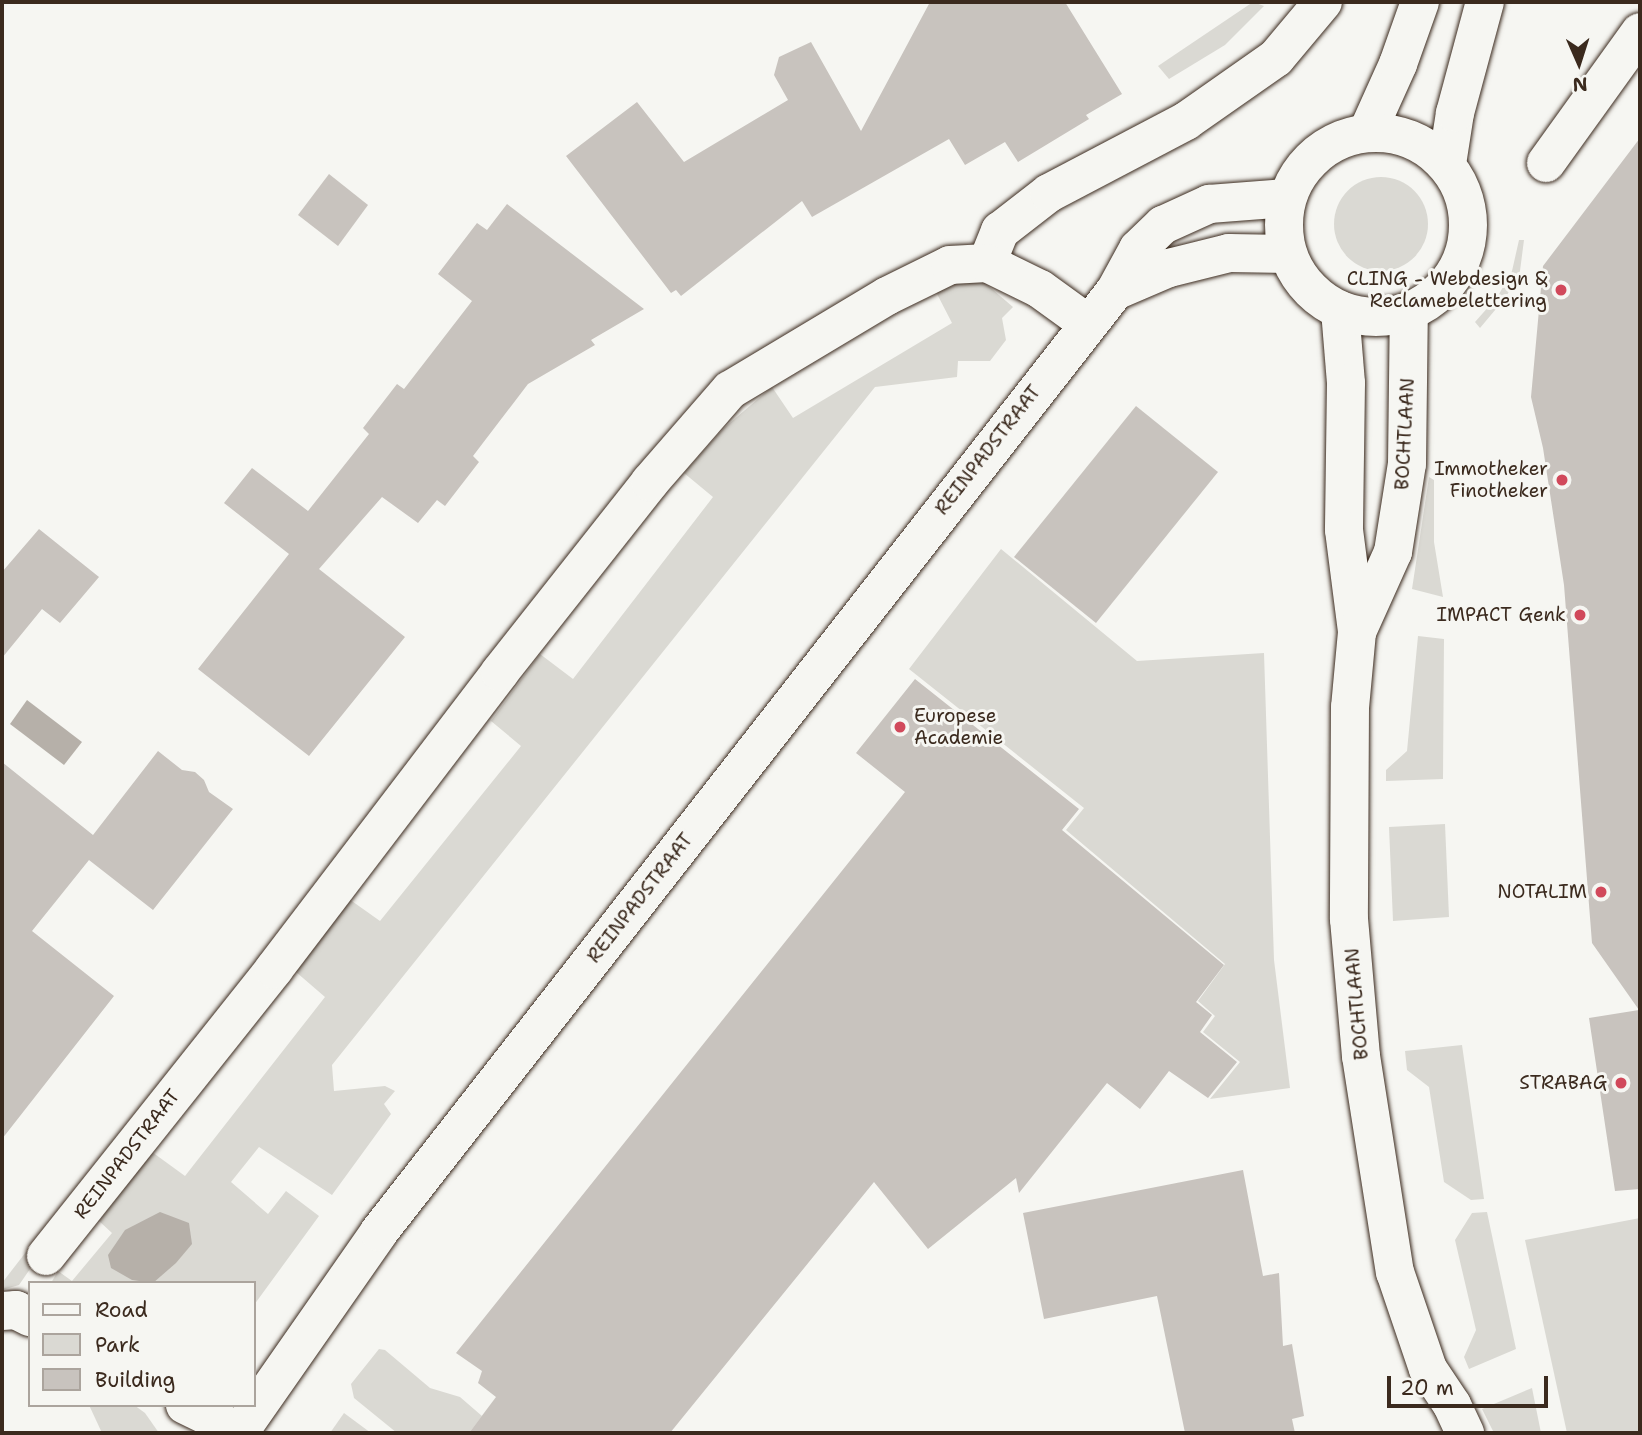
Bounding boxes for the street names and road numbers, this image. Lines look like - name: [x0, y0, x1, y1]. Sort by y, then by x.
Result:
- street label: BOCHTLAAN: [1391, 377, 1419, 491]
- street label: REINPADSTRAAT: [930, 381, 1046, 519]
- street label: REINPADSTRAAT: [582, 829, 698, 967]
- street label: BOCHTLAAN: [1341, 947, 1373, 1061]
- street label: REINPADSTRAAT: [69, 1085, 185, 1223]

